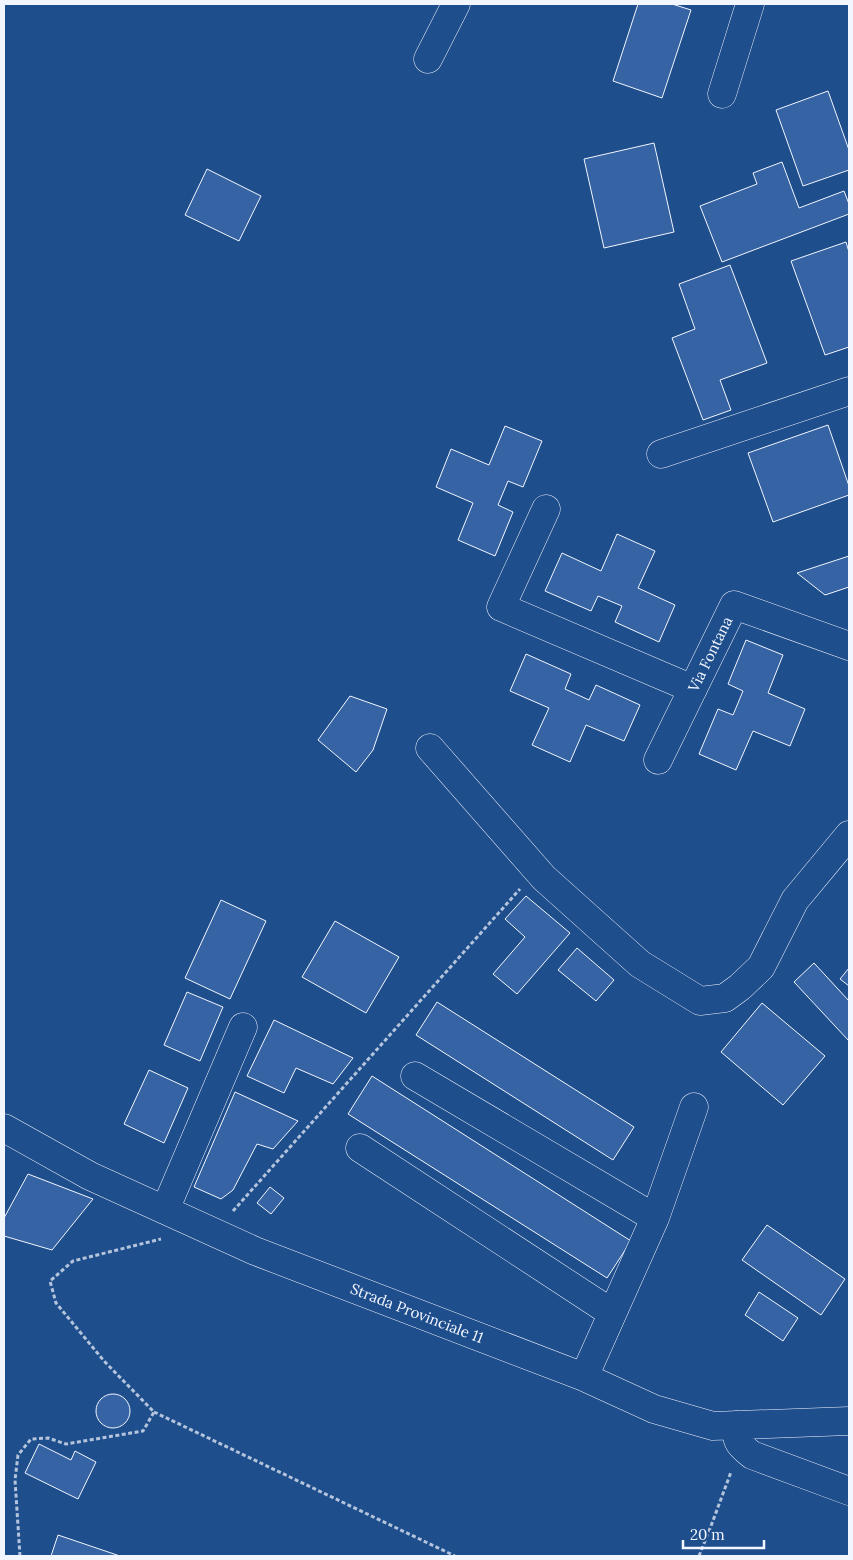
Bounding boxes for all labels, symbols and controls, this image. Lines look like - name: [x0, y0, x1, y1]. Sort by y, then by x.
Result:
- street label: Via Fontana: [683, 613, 737, 696]
- street label: Strada Provinciale 11: [348, 1279, 486, 1347]
- scale bar: [683, 1518, 764, 1550]
- text: 20 m: [690, 1525, 725, 1544]

